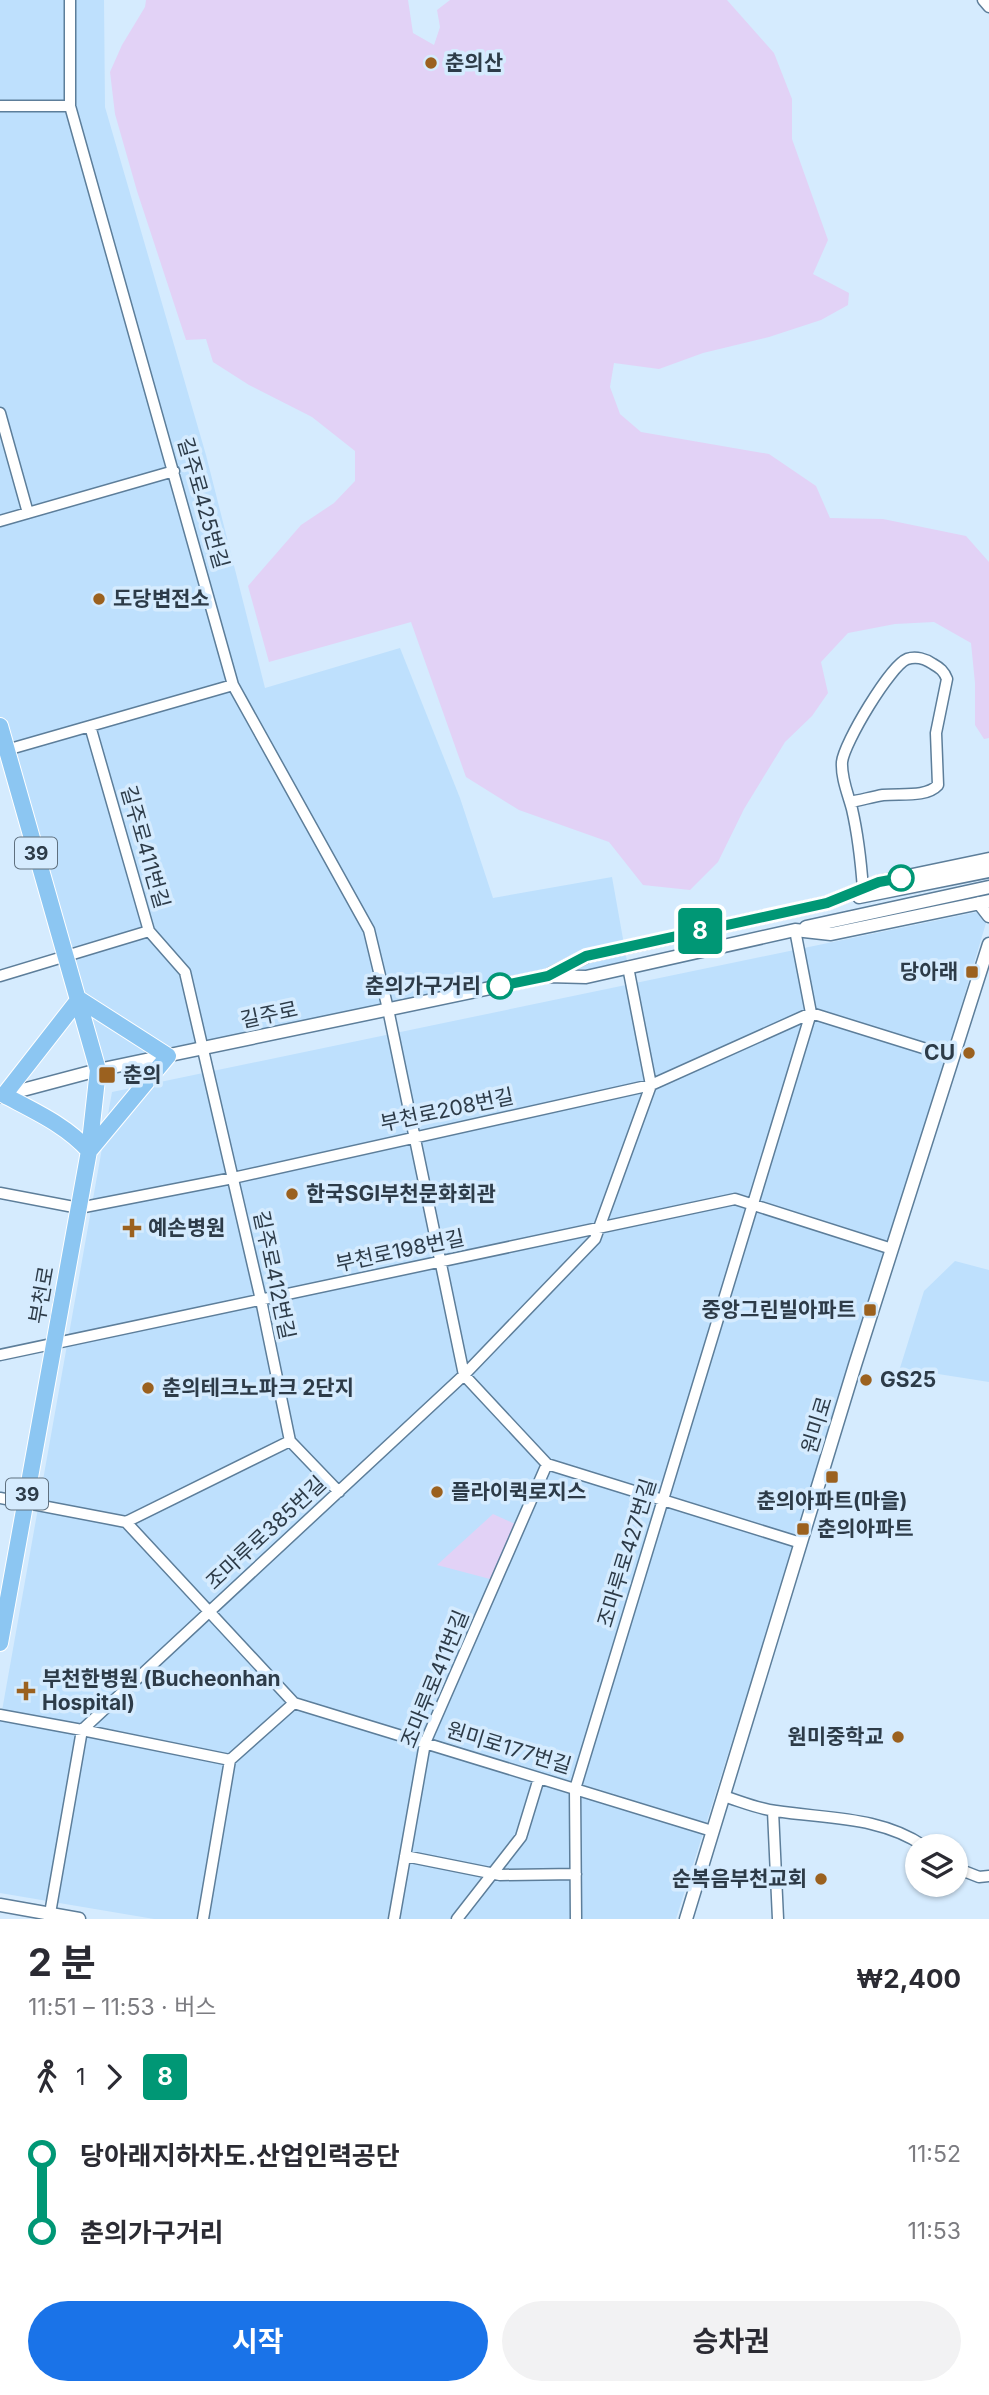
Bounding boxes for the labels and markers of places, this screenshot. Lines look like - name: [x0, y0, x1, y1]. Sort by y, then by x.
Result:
- place label: 춘의산: [445, 50, 503, 75]
- marker: 춘의산: [423, 55, 439, 71]
- place label: 도당변전소: [113, 586, 210, 611]
- marker: 도당변전소: [91, 591, 107, 607]
- unlabelled marker: [888, 865, 914, 891]
- place label: 당아래: [900, 959, 958, 984]
- marker: 당아래: [964, 964, 980, 980]
- place label: 춘의가구거리: [365, 973, 481, 998]
- marker: 춘의가구거리: [487, 973, 513, 999]
- place label: CU: [924, 1040, 955, 1065]
- marker: CU: [961, 1045, 977, 1061]
- place label: 춘의: [123, 1062, 162, 1087]
- marker: 춘의: [97, 1065, 117, 1085]
- place label: 한국SGI부천문화회관: [306, 1181, 496, 1206]
- marker: 한국SGI부천문화회관: [284, 1186, 300, 1202]
- place label: 예손병원: [148, 1215, 225, 1240]
- marker: 예손병원: [122, 1218, 142, 1238]
- place label: 중앙그린빌아파트: [701, 1297, 856, 1322]
- marker: 중앙그린빌아파트: [862, 1302, 878, 1318]
- place label: GS25: [880, 1367, 936, 1392]
- marker: GS25: [858, 1372, 874, 1388]
- place label: 춘의테크노파크 2단지: [162, 1375, 354, 1400]
- marker: 춘의테크노파크 2단지: [140, 1380, 156, 1396]
- marker: 춘의아파트(마을): [824, 1469, 840, 1485]
- place label: 플라이퀵로지스: [451, 1479, 586, 1504]
- marker: 플라이퀵로지스: [429, 1484, 445, 1500]
- place label: 춘의아파트(마을): [756, 1488, 908, 1513]
- place label: 춘의아파트: [817, 1516, 914, 1541]
- marker: 춘의아파트: [795, 1521, 811, 1537]
- place label: 부천한병원 (Bucheonhan Hospital): [42, 1666, 281, 1715]
- marker: 부천한병원 (Bucheonhan Hospital): [16, 1681, 36, 1701]
- place label: 원미중학교: [787, 1724, 884, 1749]
- marker: 원미중학교: [890, 1729, 906, 1745]
- place label: 순복음부천교회: [672, 1866, 807, 1891]
- marker: 순복음부천교회: [813, 1871, 829, 1887]

